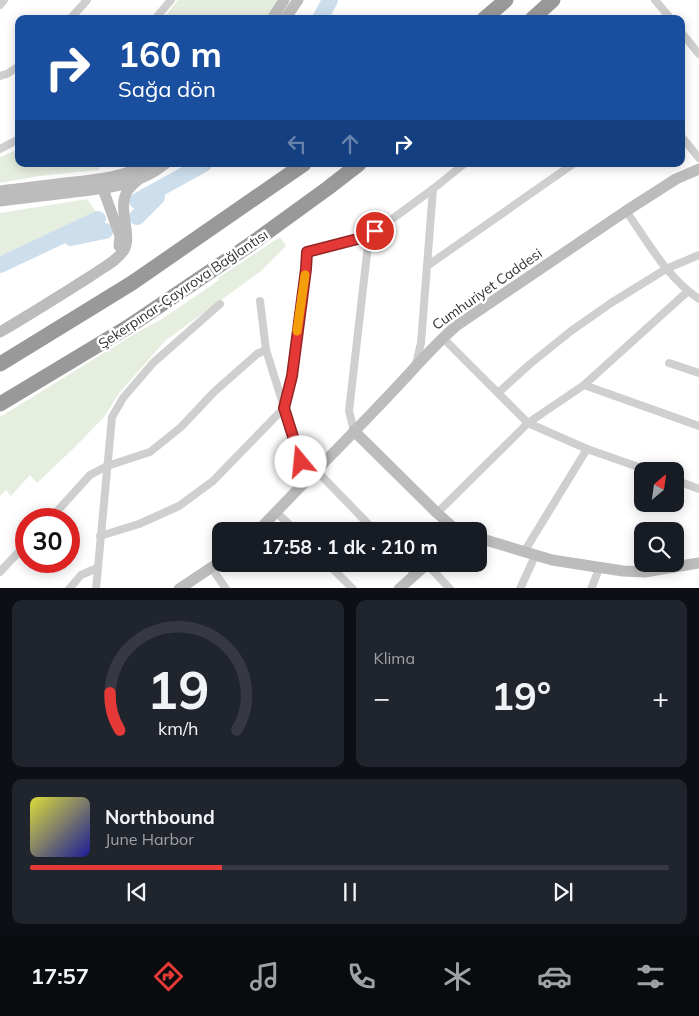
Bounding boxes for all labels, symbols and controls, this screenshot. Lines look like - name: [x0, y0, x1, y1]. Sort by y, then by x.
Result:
- text: 160 m: [118, 32, 222, 76]
- icon: right: [35, 35, 100, 100]
- text: Sağa dön: [118, 75, 216, 103]
- icon: left: [283, 130, 311, 158]
- icon: ahead: [336, 130, 364, 158]
- icon: right: [389, 130, 417, 158]
- pin: [354, 210, 396, 252]
- icon: arrive: [361, 217, 389, 245]
- street label: Şekerpınar-Çayırova Bağlantısı: [95, 225, 271, 353]
- street label: Cumhuriyet Caddesi: [428, 244, 546, 334]
- position arrow: [274, 435, 326, 487]
- north arrow: [634, 462, 684, 512]
- map controls: [634, 462, 684, 572]
- speed limit sign: 30: [15, 508, 80, 573]
- button: search: [634, 522, 684, 572]
- text: 17:58 · 1 dk · 210 m: [261, 535, 438, 559]
- text: Klima: [374, 648, 415, 668]
- text: 19: [147, 657, 209, 722]
- text: 19°: [491, 672, 551, 720]
- text: −: [374, 680, 390, 715]
- text: +: [652, 680, 669, 715]
- text: km/h: [158, 717, 198, 739]
- text: Northbound: [105, 805, 215, 829]
- text: June Harbor: [105, 829, 194, 849]
- icon: previous: [123, 878, 151, 906]
- icon: pause: [336, 878, 364, 906]
- icon: next: [549, 878, 577, 906]
- icon: directions: [151, 959, 186, 994]
- icon: music: [247, 959, 282, 994]
- icon: phone: [344, 959, 379, 994]
- icon: climate: [440, 959, 475, 994]
- icon: car: [537, 959, 572, 994]
- icon: filters: [633, 959, 668, 994]
- text: 17:57: [31, 962, 89, 990]

